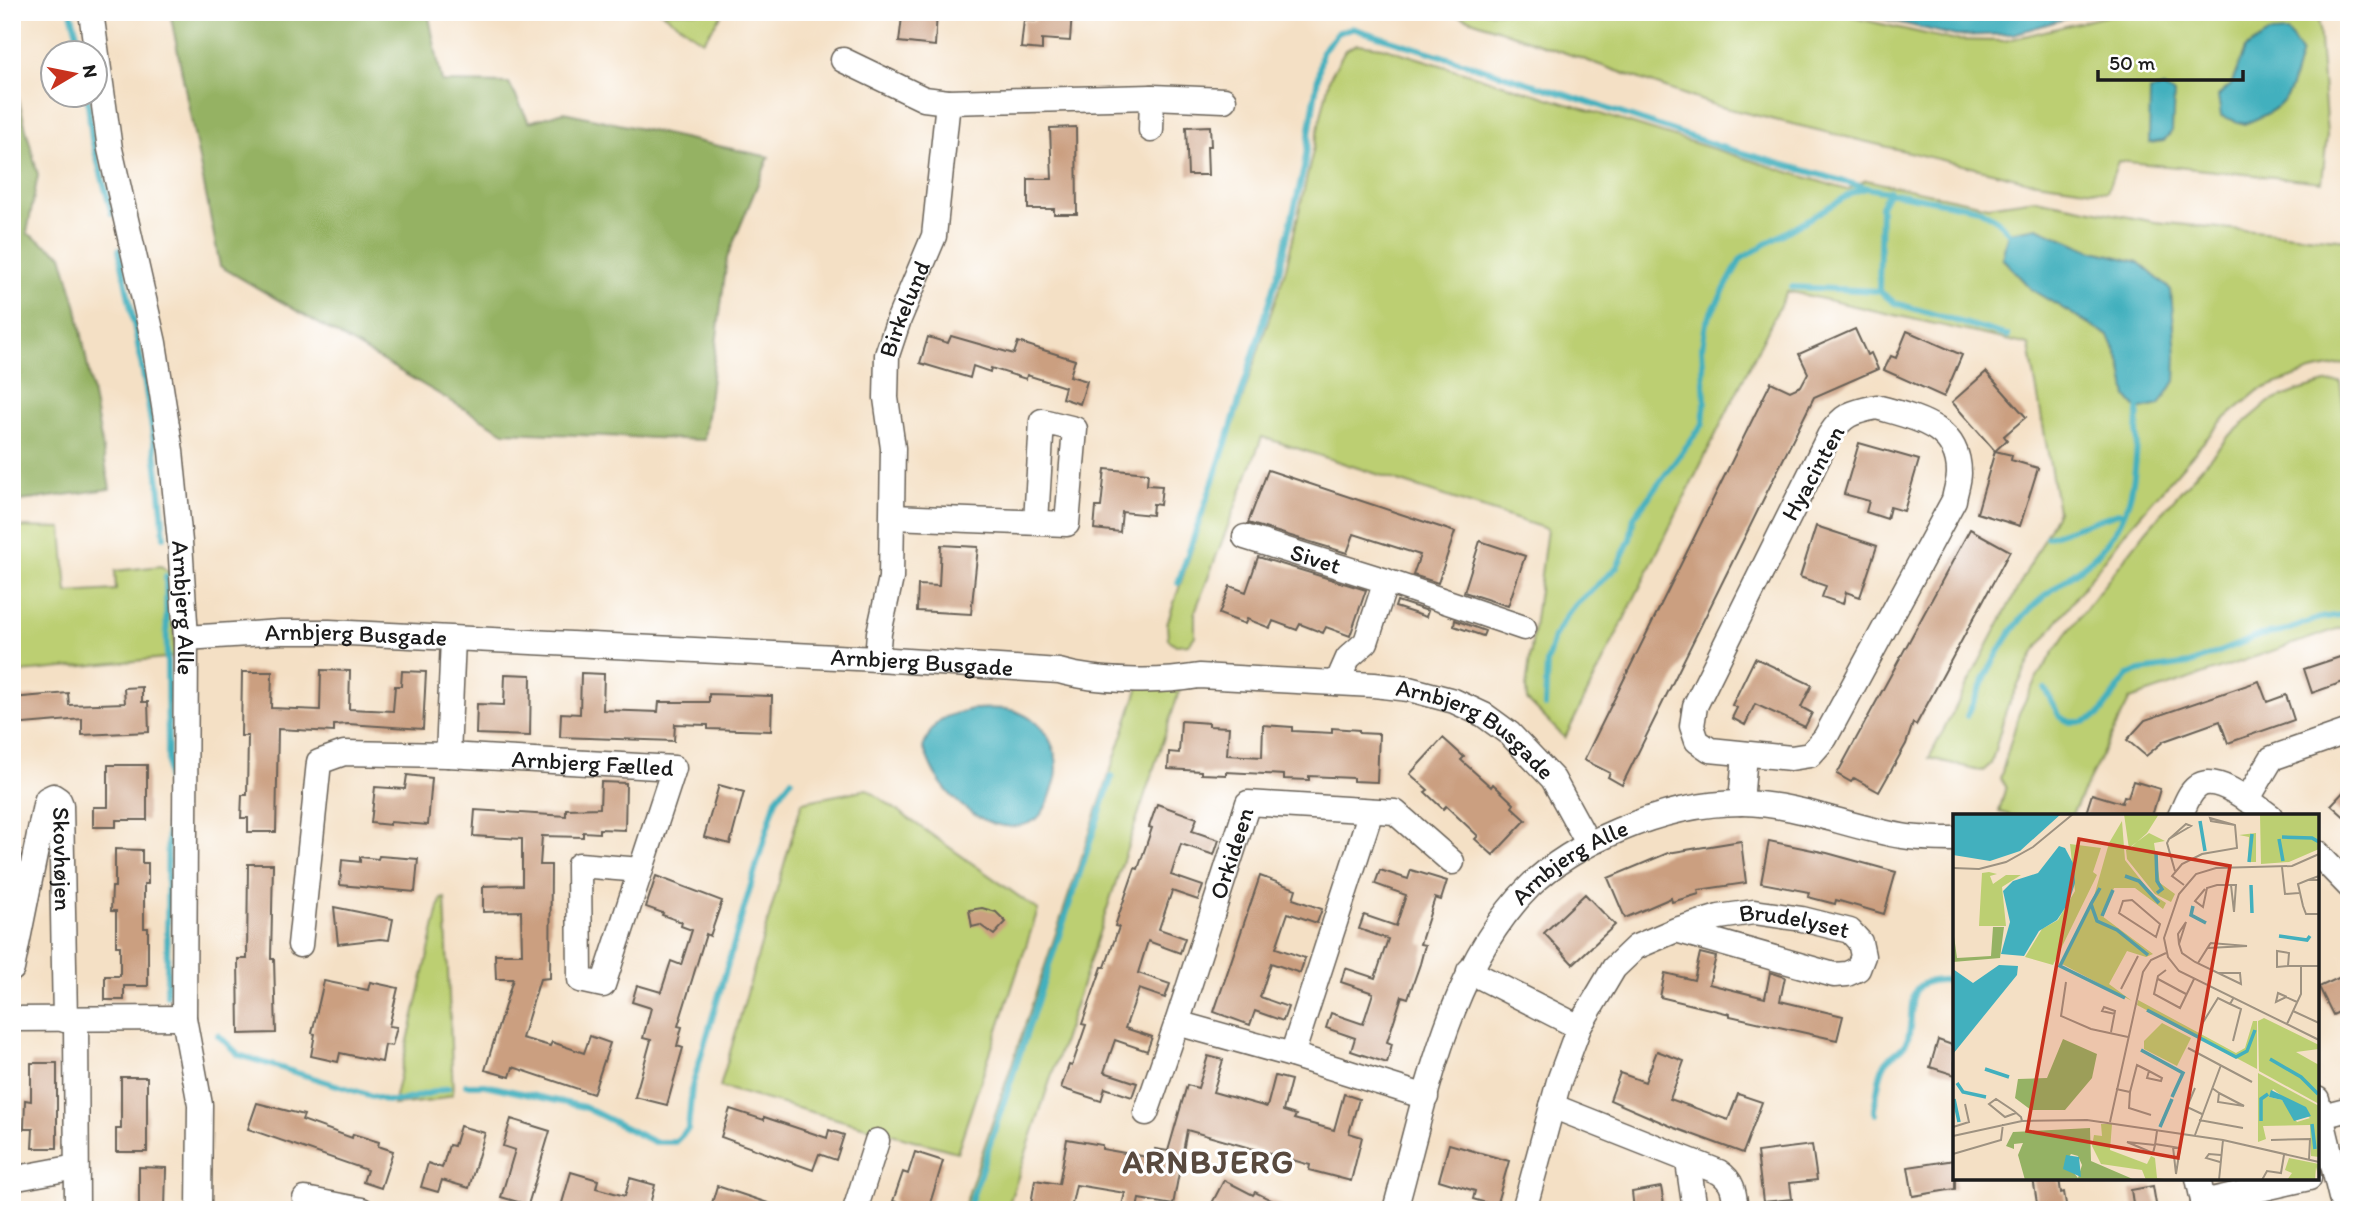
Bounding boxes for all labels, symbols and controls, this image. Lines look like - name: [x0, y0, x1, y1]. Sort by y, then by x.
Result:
- north arrow: [38, 38, 108, 108]
- scale bar: [2098, 38, 2244, 82]
- text: 50 m: [2109, 50, 2156, 75]
- text: N: [78, 63, 103, 79]
- street label: Birkelund: [872, 256, 936, 361]
- street label: Hyacinten: [1775, 420, 1851, 525]
- street label: Sivet: [1287, 537, 1345, 580]
- street label: Arnbjerg Alle: [166, 540, 201, 675]
- street label: Arnbjerg Busgade: [263, 617, 448, 652]
- street label: Arnbjerg Busgade: [830, 642, 1014, 682]
- street label: Arnbjerg Busgade: [1394, 673, 1561, 786]
- street label: Arnbjerg Fælled: [511, 744, 675, 782]
- street label: Orkideen: [1203, 803, 1260, 903]
- street label: Skovhøjen: [47, 807, 78, 912]
- street label: Arnbjerg Alle: [1505, 813, 1632, 911]
- inset map: [1953, 814, 2319, 1180]
- street label: Brudelyset: [1737, 897, 1853, 944]
- district label: ARNBJERG: [1122, 1143, 1295, 1181]

